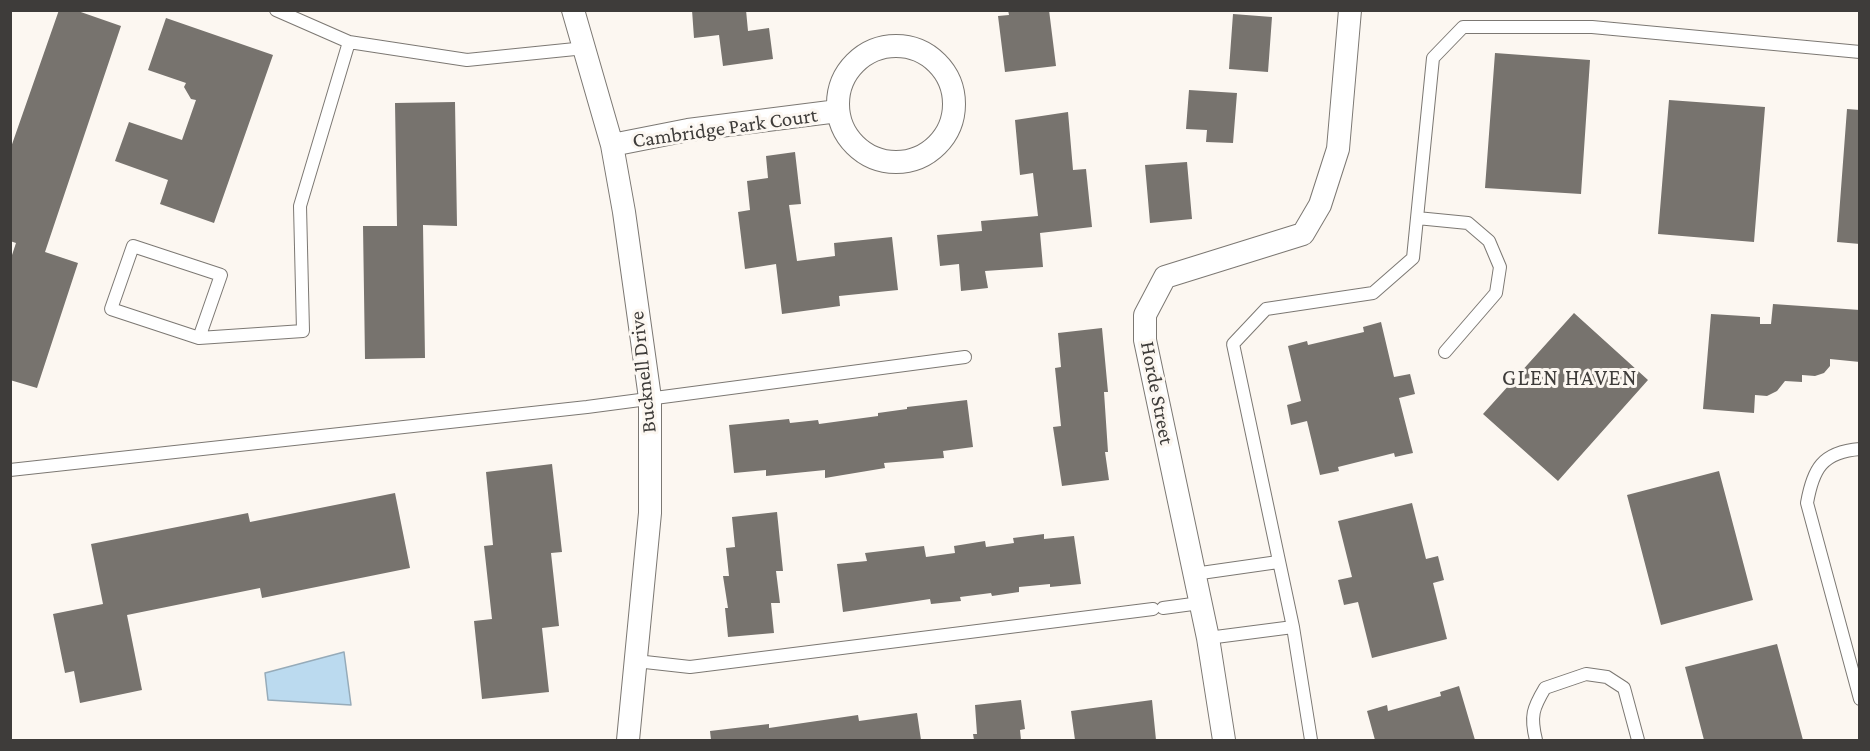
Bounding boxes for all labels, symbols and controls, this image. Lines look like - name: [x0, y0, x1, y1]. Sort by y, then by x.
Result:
- street label: Cambridge Park Court: [631, 103, 819, 153]
- street label: Bucknell Drive: [624, 310, 662, 434]
- street label: Horde Street: [1135, 339, 1179, 447]
- district label: GLEN HAVEN: [1502, 365, 1638, 391]

